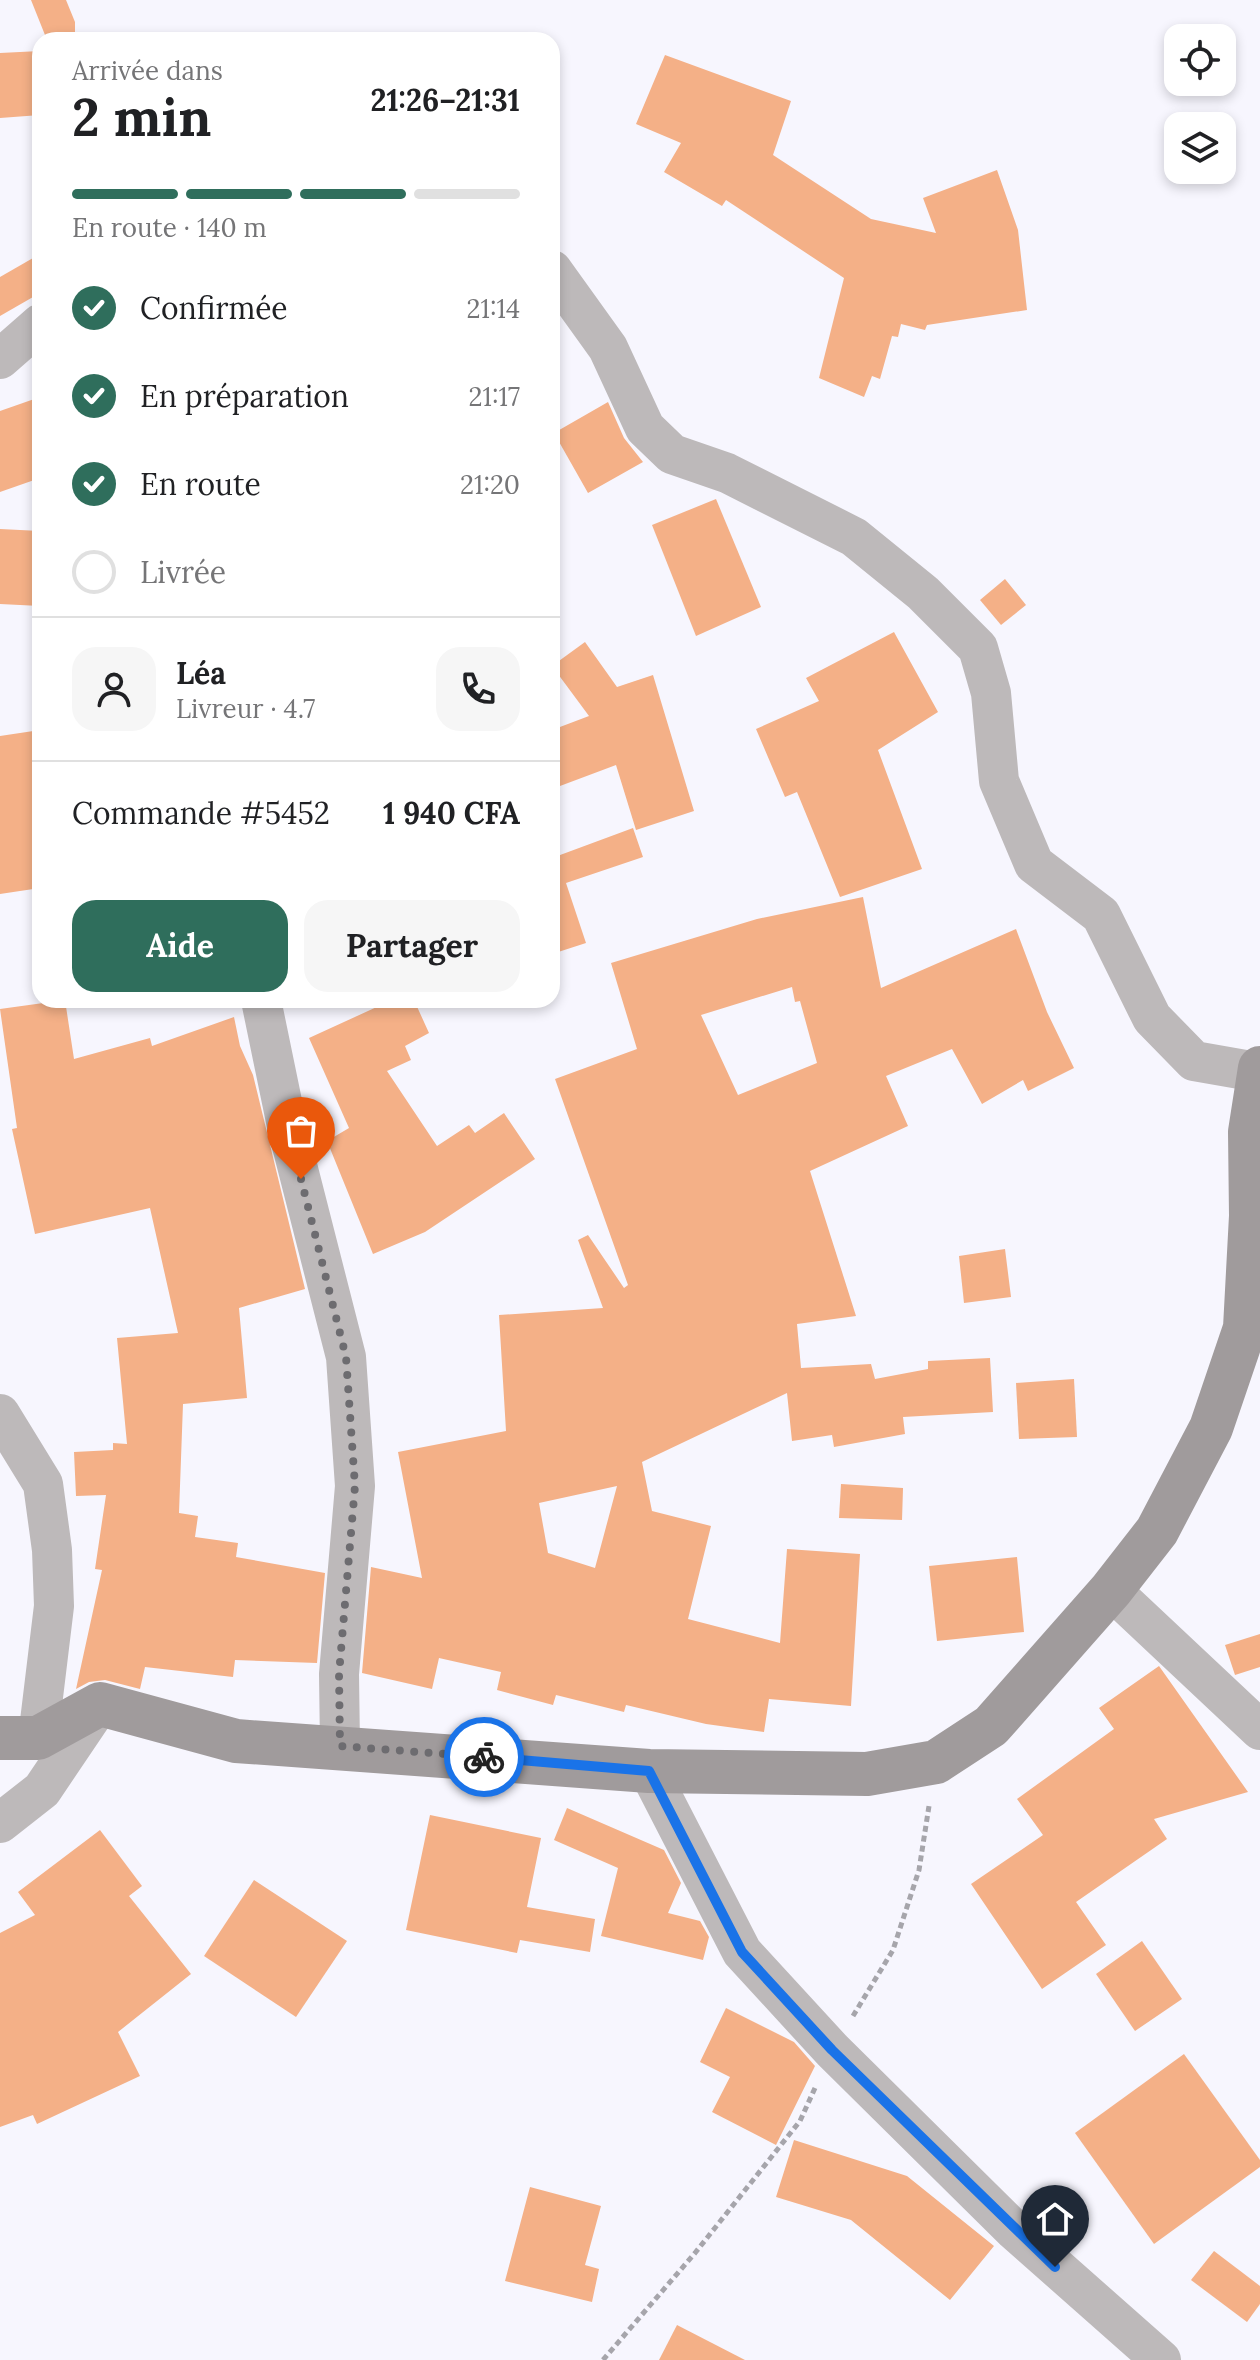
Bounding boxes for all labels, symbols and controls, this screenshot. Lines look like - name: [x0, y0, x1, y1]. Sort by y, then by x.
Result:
- map controls: [1164, 24, 1236, 184]
- button: locate: [1164, 24, 1236, 96]
- text: Arrivée dans: [72, 54, 223, 87]
- text: 21:26–21:31: [370, 81, 520, 119]
- text: 2 min: [72, 84, 211, 150]
- button: layers: [1164, 112, 1236, 184]
- text: En route · 140 m: [72, 211, 267, 244]
- icon: check: [72, 286, 116, 330]
- text: Confirmée: [140, 289, 288, 327]
- text: 21:14: [467, 292, 520, 325]
- icon: check: [72, 374, 116, 418]
- text: En préparation: [140, 377, 349, 415]
- text: 21:17: [469, 380, 520, 413]
- icon: check: [72, 462, 116, 506]
- text: En route: [140, 465, 261, 503]
- text: 21:20: [460, 468, 520, 501]
- text: Livrée: [140, 553, 226, 591]
- button: person: [72, 647, 156, 731]
- button: phone: [436, 647, 520, 731]
- text: Léa: [176, 654, 226, 692]
- text: Livreur · 4.7: [176, 692, 315, 725]
- text: Commande #5452: [72, 794, 330, 832]
- text: 1 940 CFA: [383, 794, 520, 832]
- button: Aide: [72, 900, 288, 992]
- button: Partager: [304, 900, 520, 992]
- pin: [267, 1097, 335, 1179]
- icon: bag: [279, 1109, 323, 1153]
- courier: [444, 1717, 524, 1797]
- icon: bike: [462, 1735, 506, 1779]
- pin: [1021, 2185, 1089, 2267]
- icon: home: [1033, 2197, 1077, 2241]

